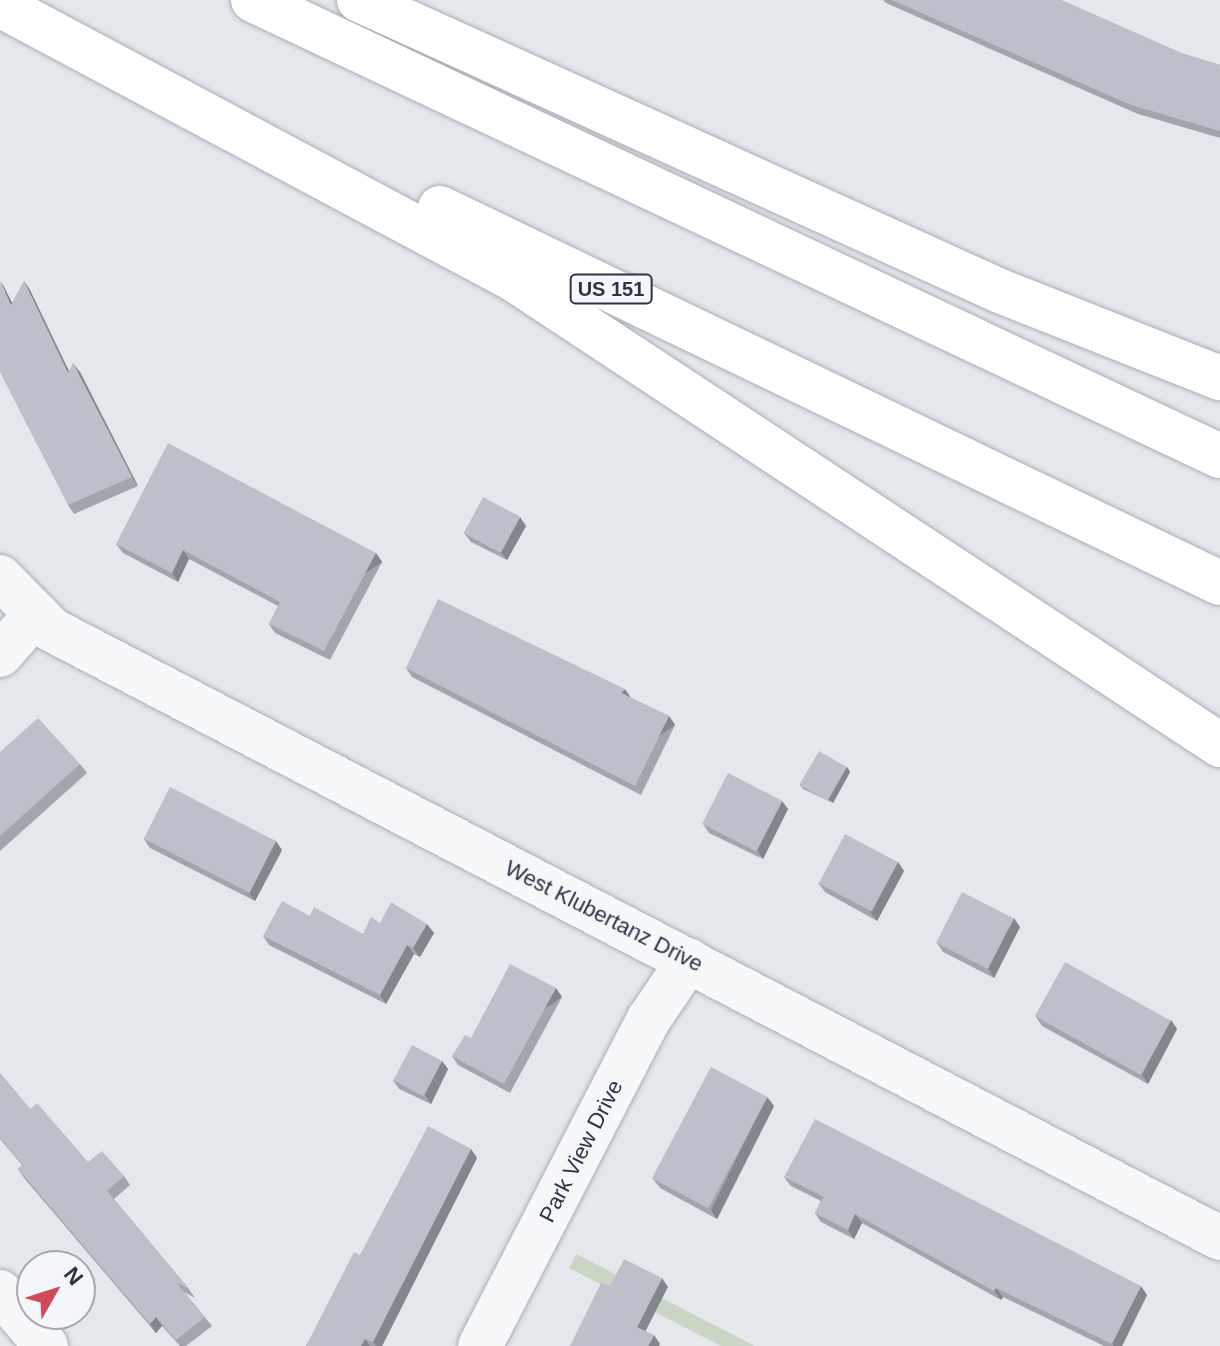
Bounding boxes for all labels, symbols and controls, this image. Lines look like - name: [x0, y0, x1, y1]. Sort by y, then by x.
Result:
- road number: US 151: [569, 273, 653, 305]
- street label: West Klubertanz Drive: [501, 855, 707, 977]
- street label: Park View Drive: [534, 1075, 628, 1227]
- north arrow: [16, 1250, 96, 1330]
- text: N: [59, 1262, 88, 1290]

